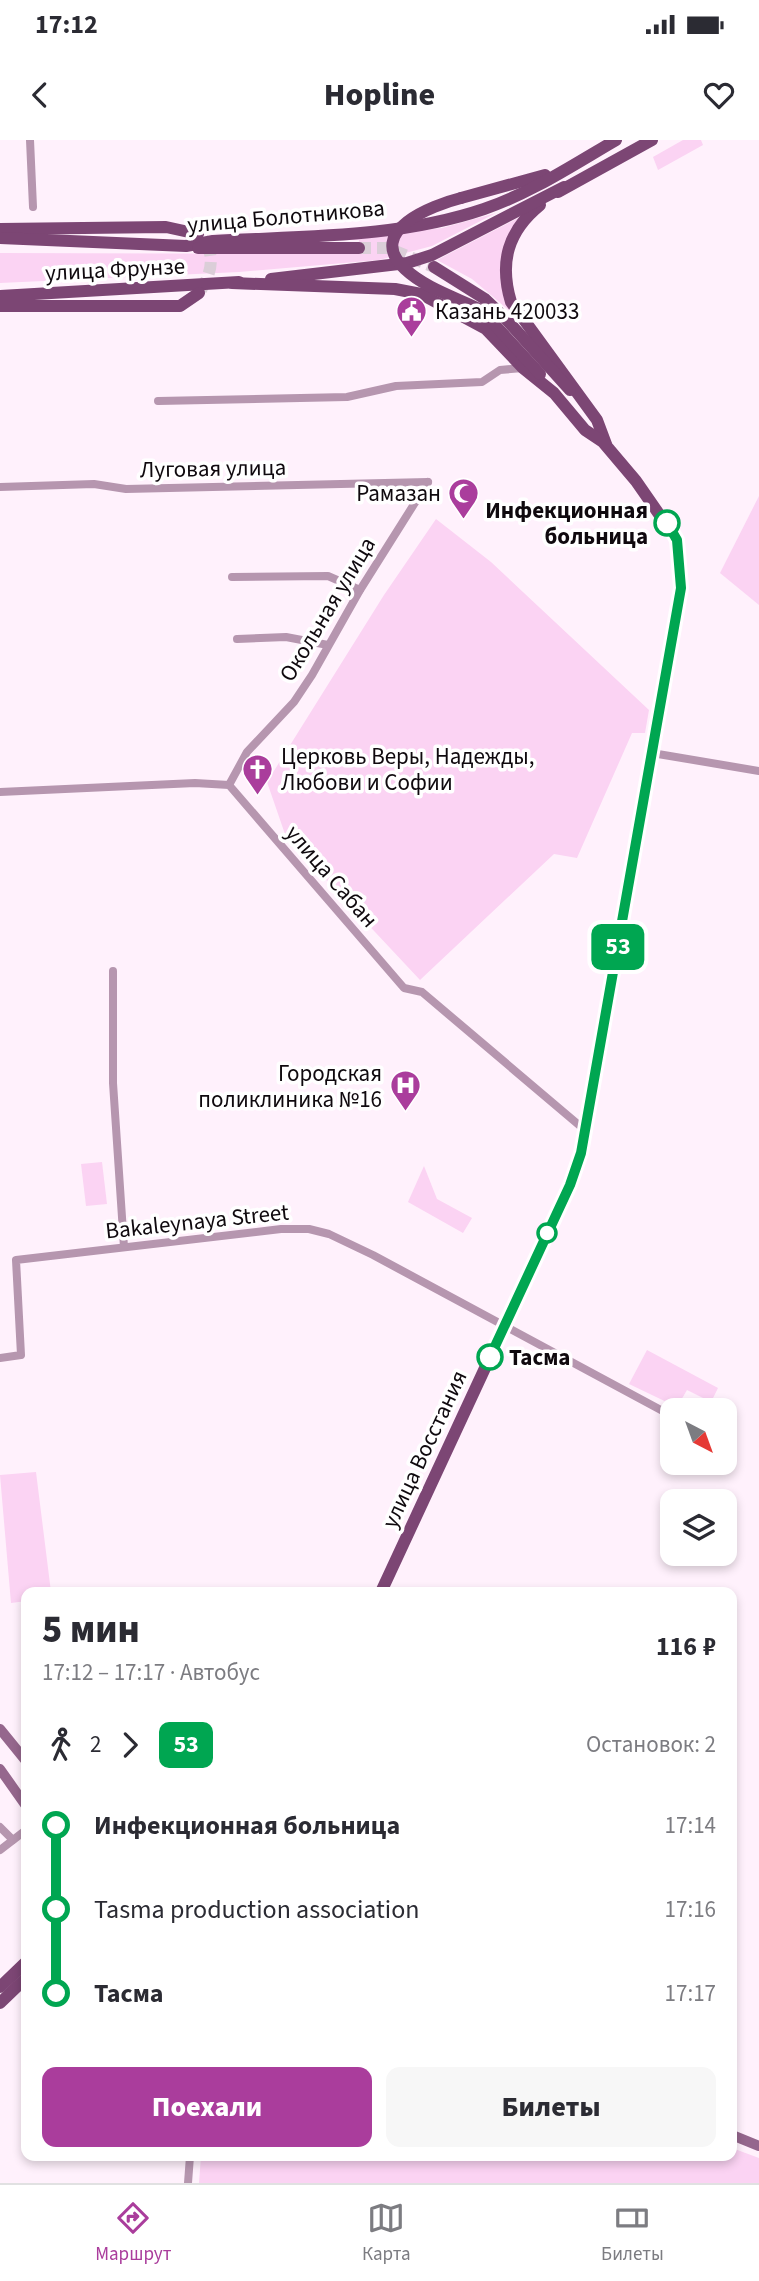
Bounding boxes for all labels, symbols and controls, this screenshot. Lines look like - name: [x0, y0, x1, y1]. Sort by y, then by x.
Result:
- text: 17:12: [35, 6, 98, 43]
- text: Hopline: [324, 72, 435, 118]
- icon: back: [21, 76, 59, 114]
- icon: heart: [700, 76, 738, 114]
- street label: улица Болотникова: [186, 191, 386, 242]
- street label: улица Фрунзе: [44, 249, 186, 290]
- public building icon: Казань 420033: [395, 294, 429, 338]
- place label: Казань 420033: [435, 295, 579, 328]
- street label: Луговая улица: [140, 451, 286, 486]
- mosque icon: Рамазан: [447, 476, 481, 520]
- place label: Рамазан: [356, 477, 441, 510]
- place label: Инфекционная больница: [485, 494, 648, 553]
- marker: Инфекционная больница: [654, 510, 680, 536]
- street label: Окольная улица: [271, 531, 384, 688]
- place label: Церковь Веры, Надежды, Любови и Софии: [281, 740, 534, 799]
- church icon: Церковь Веры, Надежды, Любови и Софии: [241, 752, 275, 796]
- street label: улица Сабан: [278, 818, 386, 935]
- line badge: 53: [586, 924, 650, 970]
- text: 53: [605, 929, 631, 964]
- place label: Городская поликлиника №16: [198, 1057, 382, 1116]
- hospital icon: Городская поликлиника №16: [388, 1069, 422, 1113]
- street label: Bakaleynaya Street: [104, 1195, 291, 1248]
- unlabelled marker: [537, 1223, 557, 1243]
- place label: Тасма: [509, 1341, 571, 1374]
- marker: Тасма: [477, 1344, 503, 1370]
- street label: улица Восстания: [373, 1365, 475, 1533]
- north arrow: [660, 1398, 737, 1475]
- map controls: [660, 1398, 737, 1566]
- button: layers: [660, 1489, 737, 1566]
- text: 5 мин: [42, 1603, 140, 1657]
- text: 116 ₽: [656, 1628, 716, 1665]
- text: 17:12 – 17:17 · Автобус: [42, 1656, 260, 1689]
- icon: walk: [42, 1726, 80, 1764]
- icon: forward: [111, 1726, 149, 1764]
- text: 53: [173, 1727, 199, 1762]
- text: 2: [90, 1728, 101, 1761]
- text: Остановок: 2: [586, 1728, 716, 1761]
- text: Инфекционная больница: [94, 1807, 400, 1844]
- text: 17:14: [665, 1809, 716, 1842]
- text: Tasma production association: [94, 1891, 420, 1928]
- text: 17:16: [665, 1893, 716, 1926]
- text: Тасма: [94, 1975, 164, 2012]
- text: 17:17: [665, 1977, 716, 2010]
- button: Поехали: [42, 2067, 372, 2147]
- button: Билеты: [386, 2067, 716, 2147]
- tab: Маршрут: [95, 2199, 171, 2268]
- tab: Карта: [362, 2199, 411, 2268]
- tab: Билеты: [601, 2199, 664, 2268]

